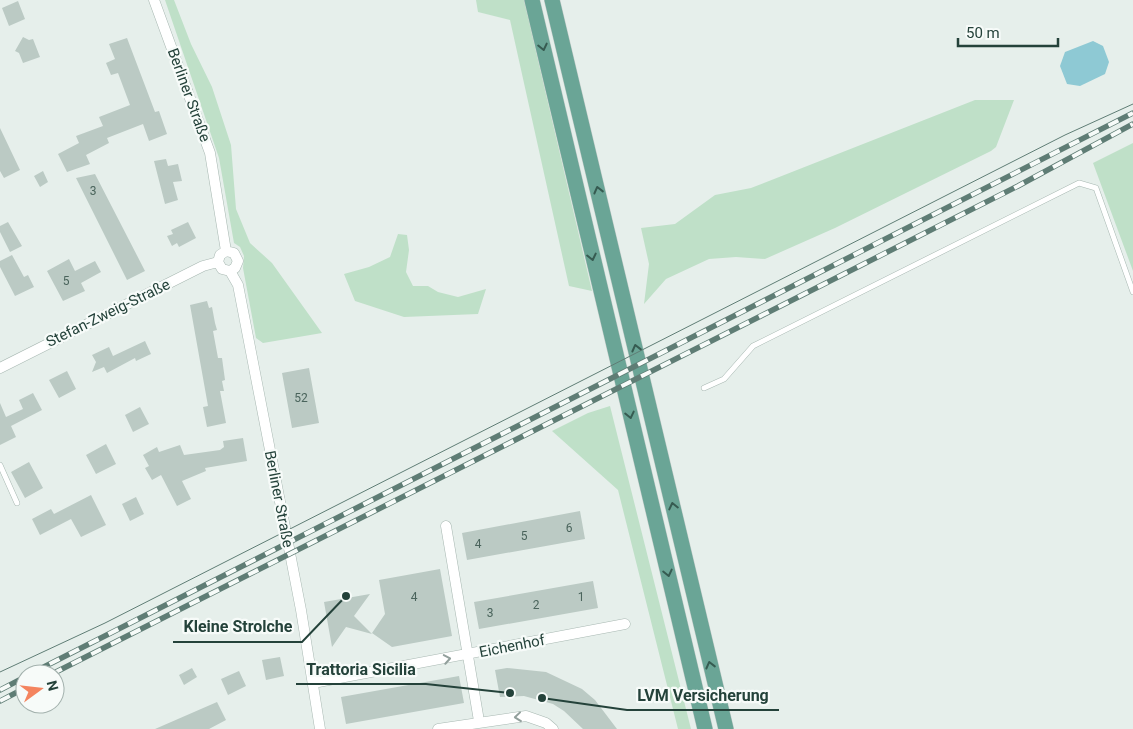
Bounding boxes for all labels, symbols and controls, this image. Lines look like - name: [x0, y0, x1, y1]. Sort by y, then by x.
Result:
- scale bar: [958, 15, 1058, 47]
- text: 50 m: [966, 24, 1000, 42]
- one-way arrow: [537, 43, 548, 52]
- street label: Berliner Straße: [164, 46, 214, 144]
- house number: 3: [90, 184, 96, 198]
- one-way arrow: [593, 186, 604, 195]
- one-way arrow: [586, 252, 597, 261]
- house number: 5: [63, 274, 70, 288]
- street label: Stefan-Zweig-Straße: [43, 275, 173, 351]
- one-way arrow: [631, 344, 642, 353]
- house number: 52: [294, 391, 308, 405]
- one-way arrow: [625, 410, 635, 418]
- street label: Berliner Straße: [261, 449, 297, 549]
- one-way arrow: [668, 502, 679, 511]
- house number: 6: [566, 521, 573, 535]
- house number: 5: [521, 529, 528, 543]
- house number: 4: [475, 537, 482, 551]
- one-way arrow: [662, 568, 673, 577]
- house number: 4: [411, 590, 418, 604]
- house number: 1: [578, 590, 584, 604]
- house number: 2: [533, 598, 540, 612]
- house number: 3: [487, 606, 493, 620]
- callout: Kleine Strolche: [173, 611, 302, 642]
- text: Kleine Strolche: [184, 617, 293, 636]
- street label: Eichenhof: [478, 631, 547, 661]
- callout: Trattoria Sicilia: [296, 653, 426, 684]
- one-way arrow: [443, 654, 452, 664]
- text: Trattoria Sicilia: [306, 660, 416, 679]
- one-way arrow: [705, 660, 716, 669]
- north arrow: [15, 664, 65, 714]
- text: N: [44, 679, 62, 692]
- callout: LVM Versicherung: [627, 679, 779, 710]
- text: LVM Versicherung: [637, 686, 769, 705]
- one-way arrow: [513, 711, 521, 722]

